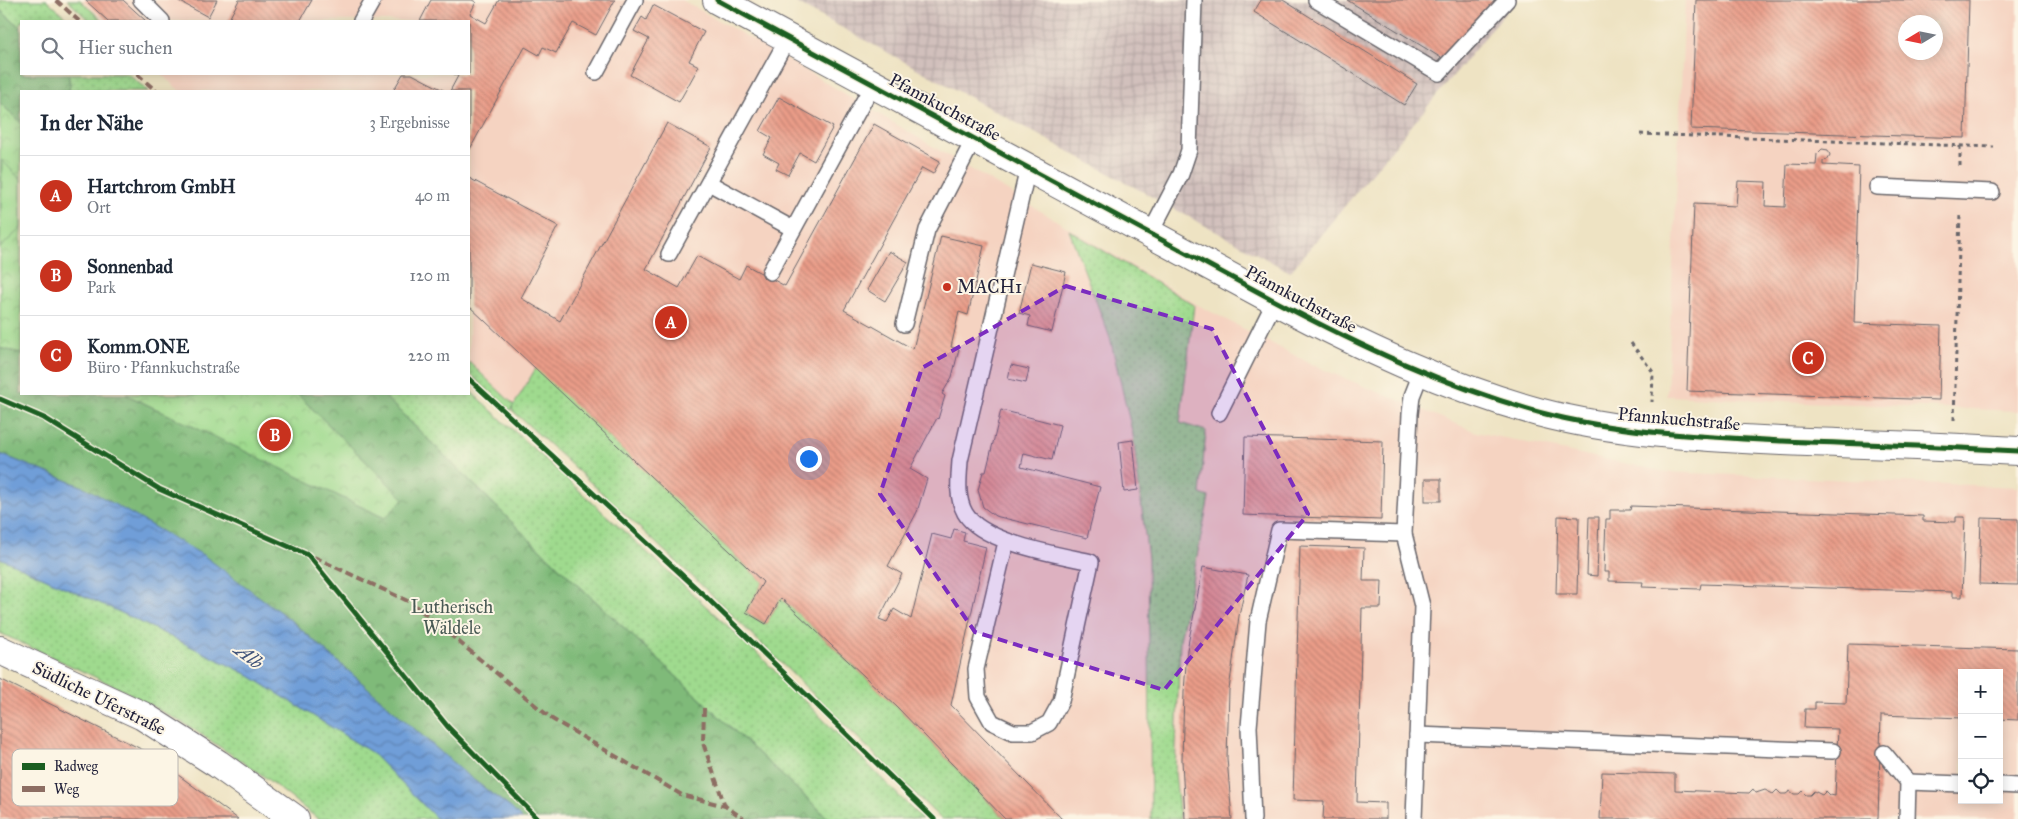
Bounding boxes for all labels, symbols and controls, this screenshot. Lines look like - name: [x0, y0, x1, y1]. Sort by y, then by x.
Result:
- north arrow: [1898, 15, 1943, 60]
- search box: [20, 20, 470, 75]
- icon: search: [38, 34, 66, 62]
- text: Hier suchen: [78, 36, 172, 59]
- street label: Pfannkuchstraße: [886, 68, 1004, 146]
- text: In der Nähe: [40, 110, 143, 136]
- text: 3 Ergebnisse: [369, 113, 450, 132]
- text: Hartchrom GmbH: [87, 175, 236, 198]
- text: A: [51, 186, 61, 205]
- text: 40 m: [415, 186, 450, 205]
- text: Ort: [87, 198, 111, 217]
- text: Sonnenbad: [87, 255, 173, 278]
- street label: Pfannkuchstraße: [1242, 260, 1360, 338]
- text: B: [51, 266, 61, 285]
- text: 120 m: [410, 266, 450, 285]
- place label: MACH1: [957, 276, 1022, 298]
- text: Park: [87, 278, 116, 297]
- marker: MACH1: [941, 281, 953, 293]
- pin: A: [655, 303, 687, 341]
- text: Komm.ONE: [87, 335, 189, 358]
- pin: C: [1792, 339, 1824, 377]
- text: C: [51, 346, 61, 365]
- text: 220 m: [408, 346, 450, 365]
- text: Büro · Pfannkuchstraße: [87, 358, 240, 377]
- street label: Pfannkuchstraße: [1617, 403, 1741, 435]
- pin: B: [259, 416, 291, 454]
- your location: [796, 446, 822, 472]
- park label: Lutherisch Wäldele: [411, 596, 493, 639]
- water label: Alb: [229, 637, 268, 675]
- street label: Südliche Uferstraße: [29, 656, 169, 740]
- map controls: [1958, 669, 2003, 804]
- button: +: [1958, 669, 2003, 714]
- button: −: [1958, 714, 2003, 759]
- legend: [12, 749, 178, 806]
- text: Radweg: [54, 758, 99, 775]
- button: locate: [1958, 759, 2003, 804]
- text: Weg: [54, 781, 80, 798]

